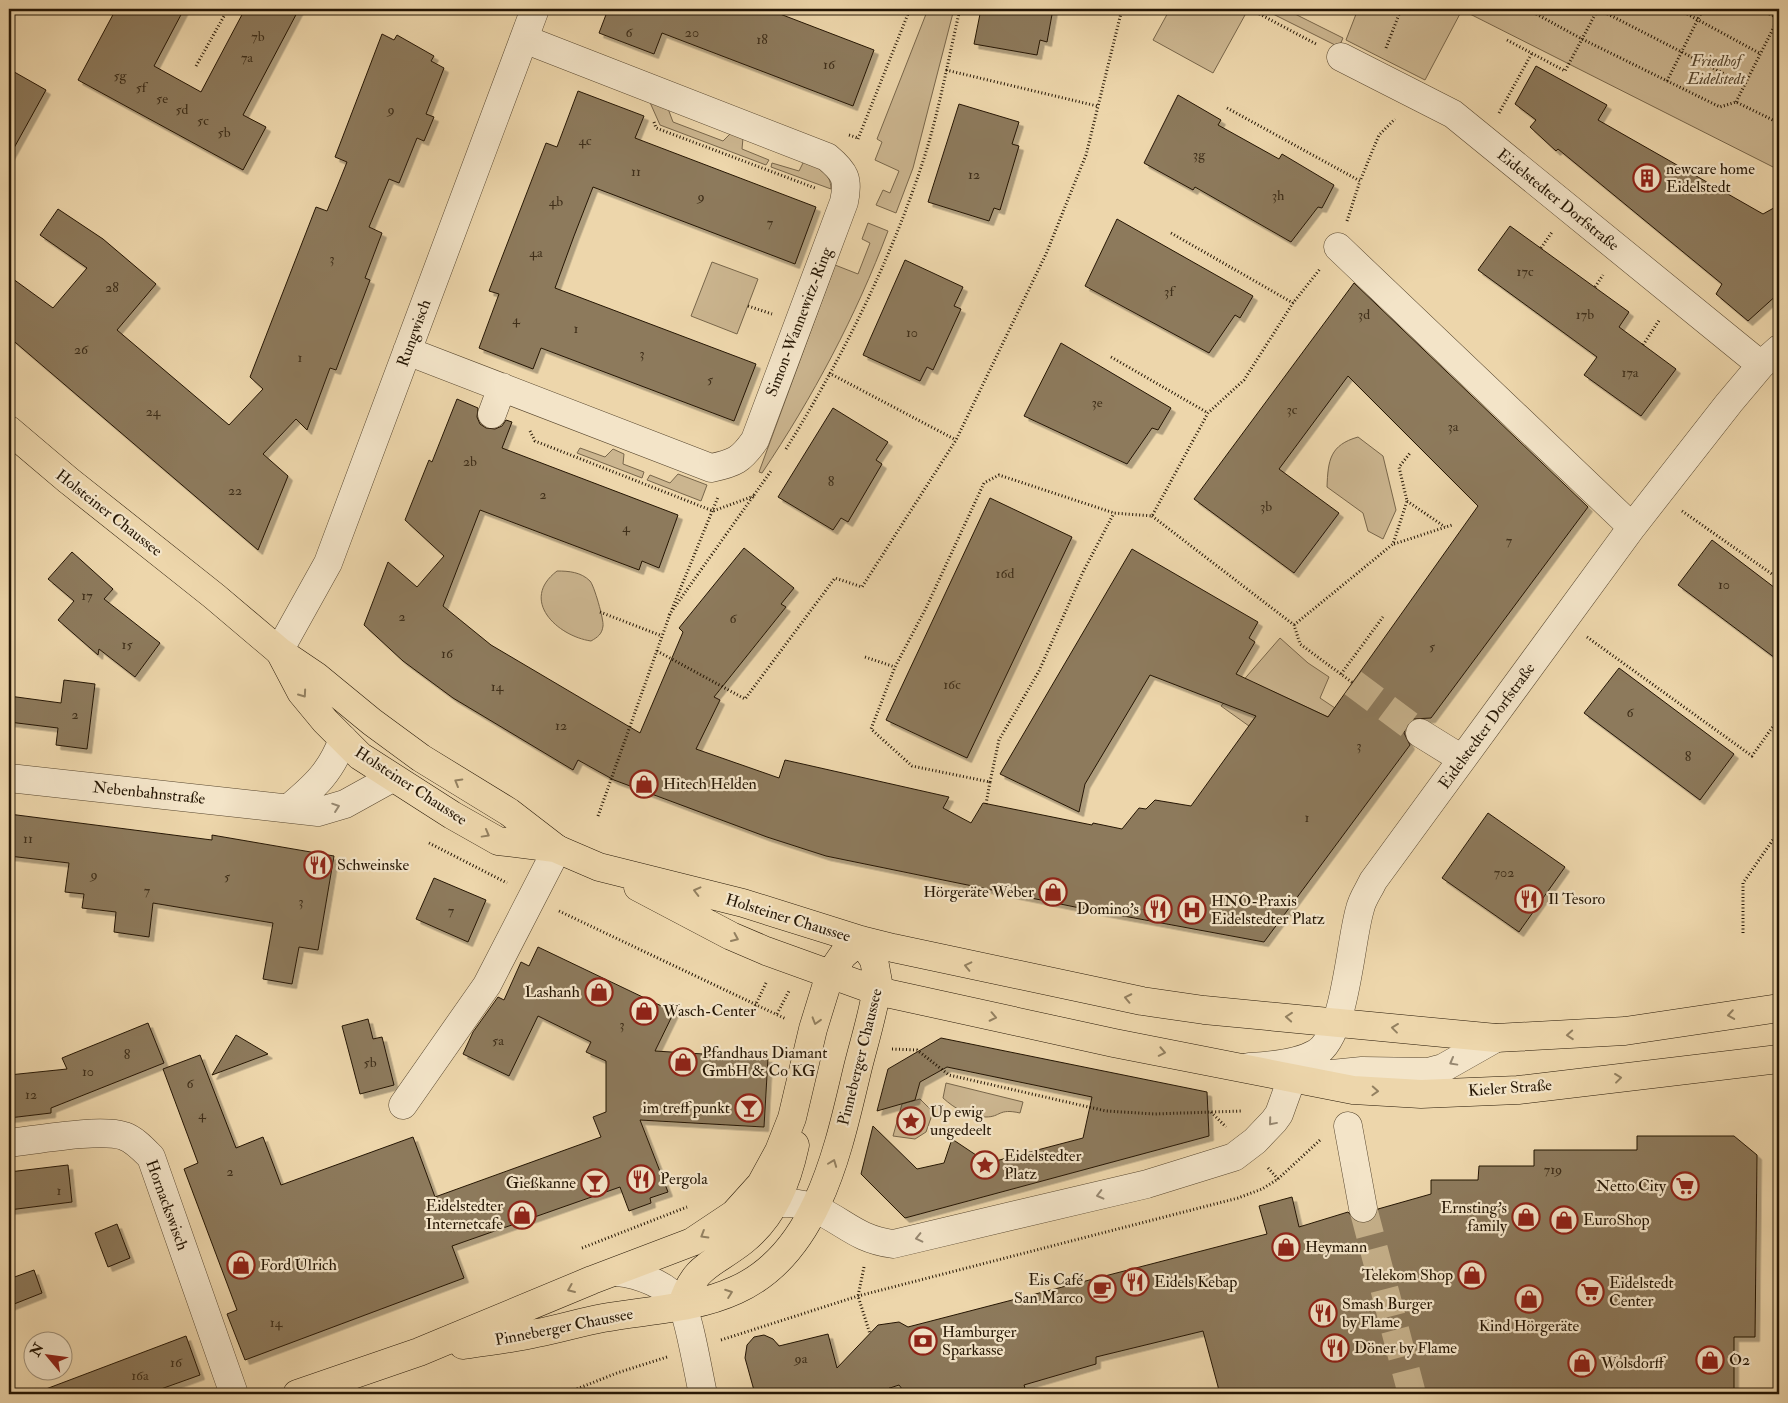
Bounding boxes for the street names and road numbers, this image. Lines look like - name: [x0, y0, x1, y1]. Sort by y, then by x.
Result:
- street label: Eidelstedter Dorfstraße: [1493, 145, 1623, 256]
- street label: Simon-Wannewitz-Ring: [761, 243, 837, 400]
- street label: Rungwisch: [393, 296, 436, 369]
- street label: Holsteiner Chaussee: [52, 465, 167, 561]
- street label: Eidelstedter Dorfstraße: [1434, 659, 1540, 793]
- street label: Holsteiner Chaussee: [351, 742, 471, 830]
- street label: Nebenbahnstraße: [92, 777, 207, 809]
- street label: Holsteiner Chaussee: [723, 889, 853, 947]
- street label: Pinneberger Chaussee: [833, 986, 887, 1128]
- street label: Kieler Straße: [1467, 1075, 1553, 1101]
- street label: Hornackswisch: [141, 1157, 193, 1254]
- street label: Pinneberger Chaussee: [493, 1304, 635, 1350]

